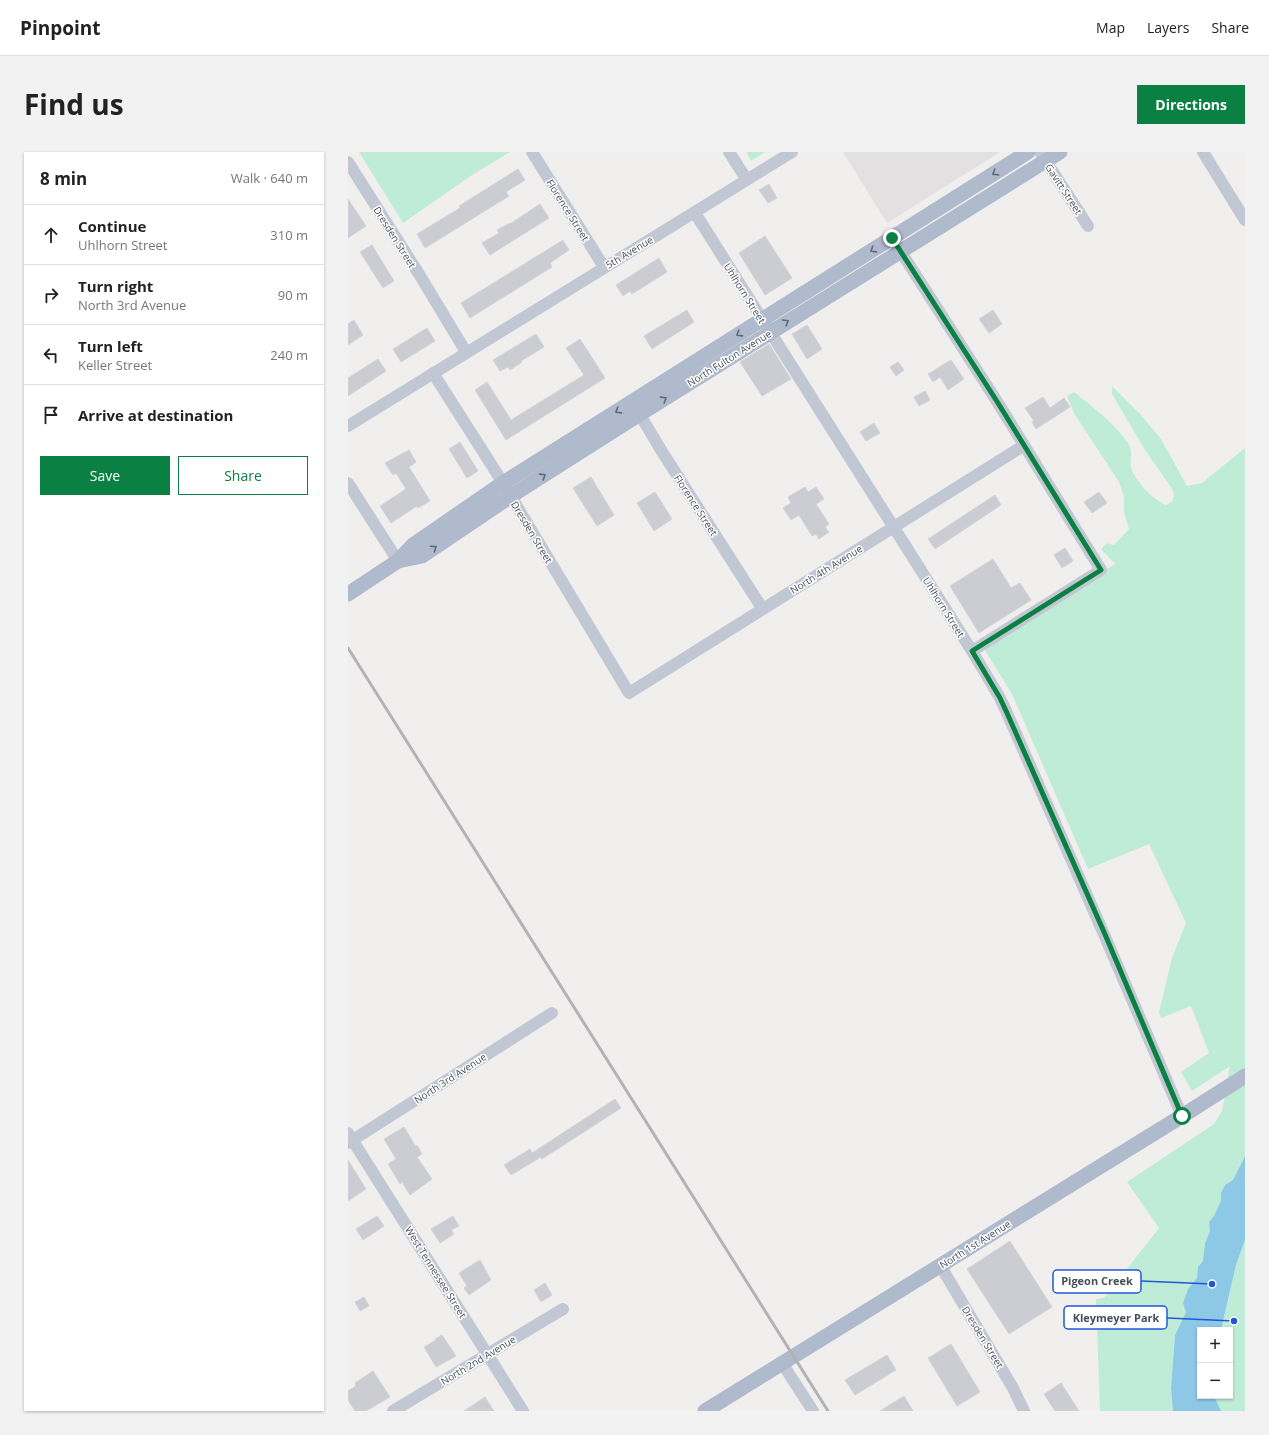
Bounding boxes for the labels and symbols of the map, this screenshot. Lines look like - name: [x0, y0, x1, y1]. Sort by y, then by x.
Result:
- street label: Gavitt Street: [1042, 161, 1086, 217]
- one-way arrow: [992, 168, 999, 175]
- street label: Florence Street: [543, 176, 593, 244]
- street label: Dresden Street: [370, 204, 420, 271]
- route end: [883, 229, 901, 247]
- street label: 5th Avenue: [603, 232, 656, 272]
- one-way arrow: [870, 245, 877, 252]
- street label: Uhlhorn Street: [721, 260, 769, 326]
- one-way arrow: [782, 320, 789, 327]
- street label: North Fulton Avenue: [684, 326, 774, 390]
- one-way arrow: [736, 329, 743, 337]
- one-way arrow: [660, 396, 667, 403]
- one-way arrow: [615, 406, 622, 414]
- street label: Florence Street: [671, 472, 721, 539]
- one-way arrow: [539, 473, 546, 480]
- street label: Dresden Street: [508, 498, 556, 566]
- street label: North 4th Avenue: [787, 541, 865, 597]
- one-way arrow: [430, 546, 437, 553]
- street label: Uhlhorn Street: [920, 574, 968, 640]
- street label: North 3rd Avenue: [411, 1049, 489, 1107]
- route start: [1173, 1107, 1191, 1125]
- street label: North 1st Avenue: [937, 1216, 1014, 1272]
- street label: West Tennessee Street: [402, 1223, 470, 1321]
- callout: Pigeon Creek: [1053, 1270, 1141, 1293]
- text: Pigeon Creek: [1061, 1273, 1133, 1288]
- street label: Dresden Street: [959, 1303, 1007, 1371]
- callout: Kleymeyer Park: [1064, 1306, 1167, 1329]
- text: Kleymeyer Park: [1073, 1310, 1160, 1325]
- street label: North 2nd Avenue: [438, 1332, 518, 1388]

